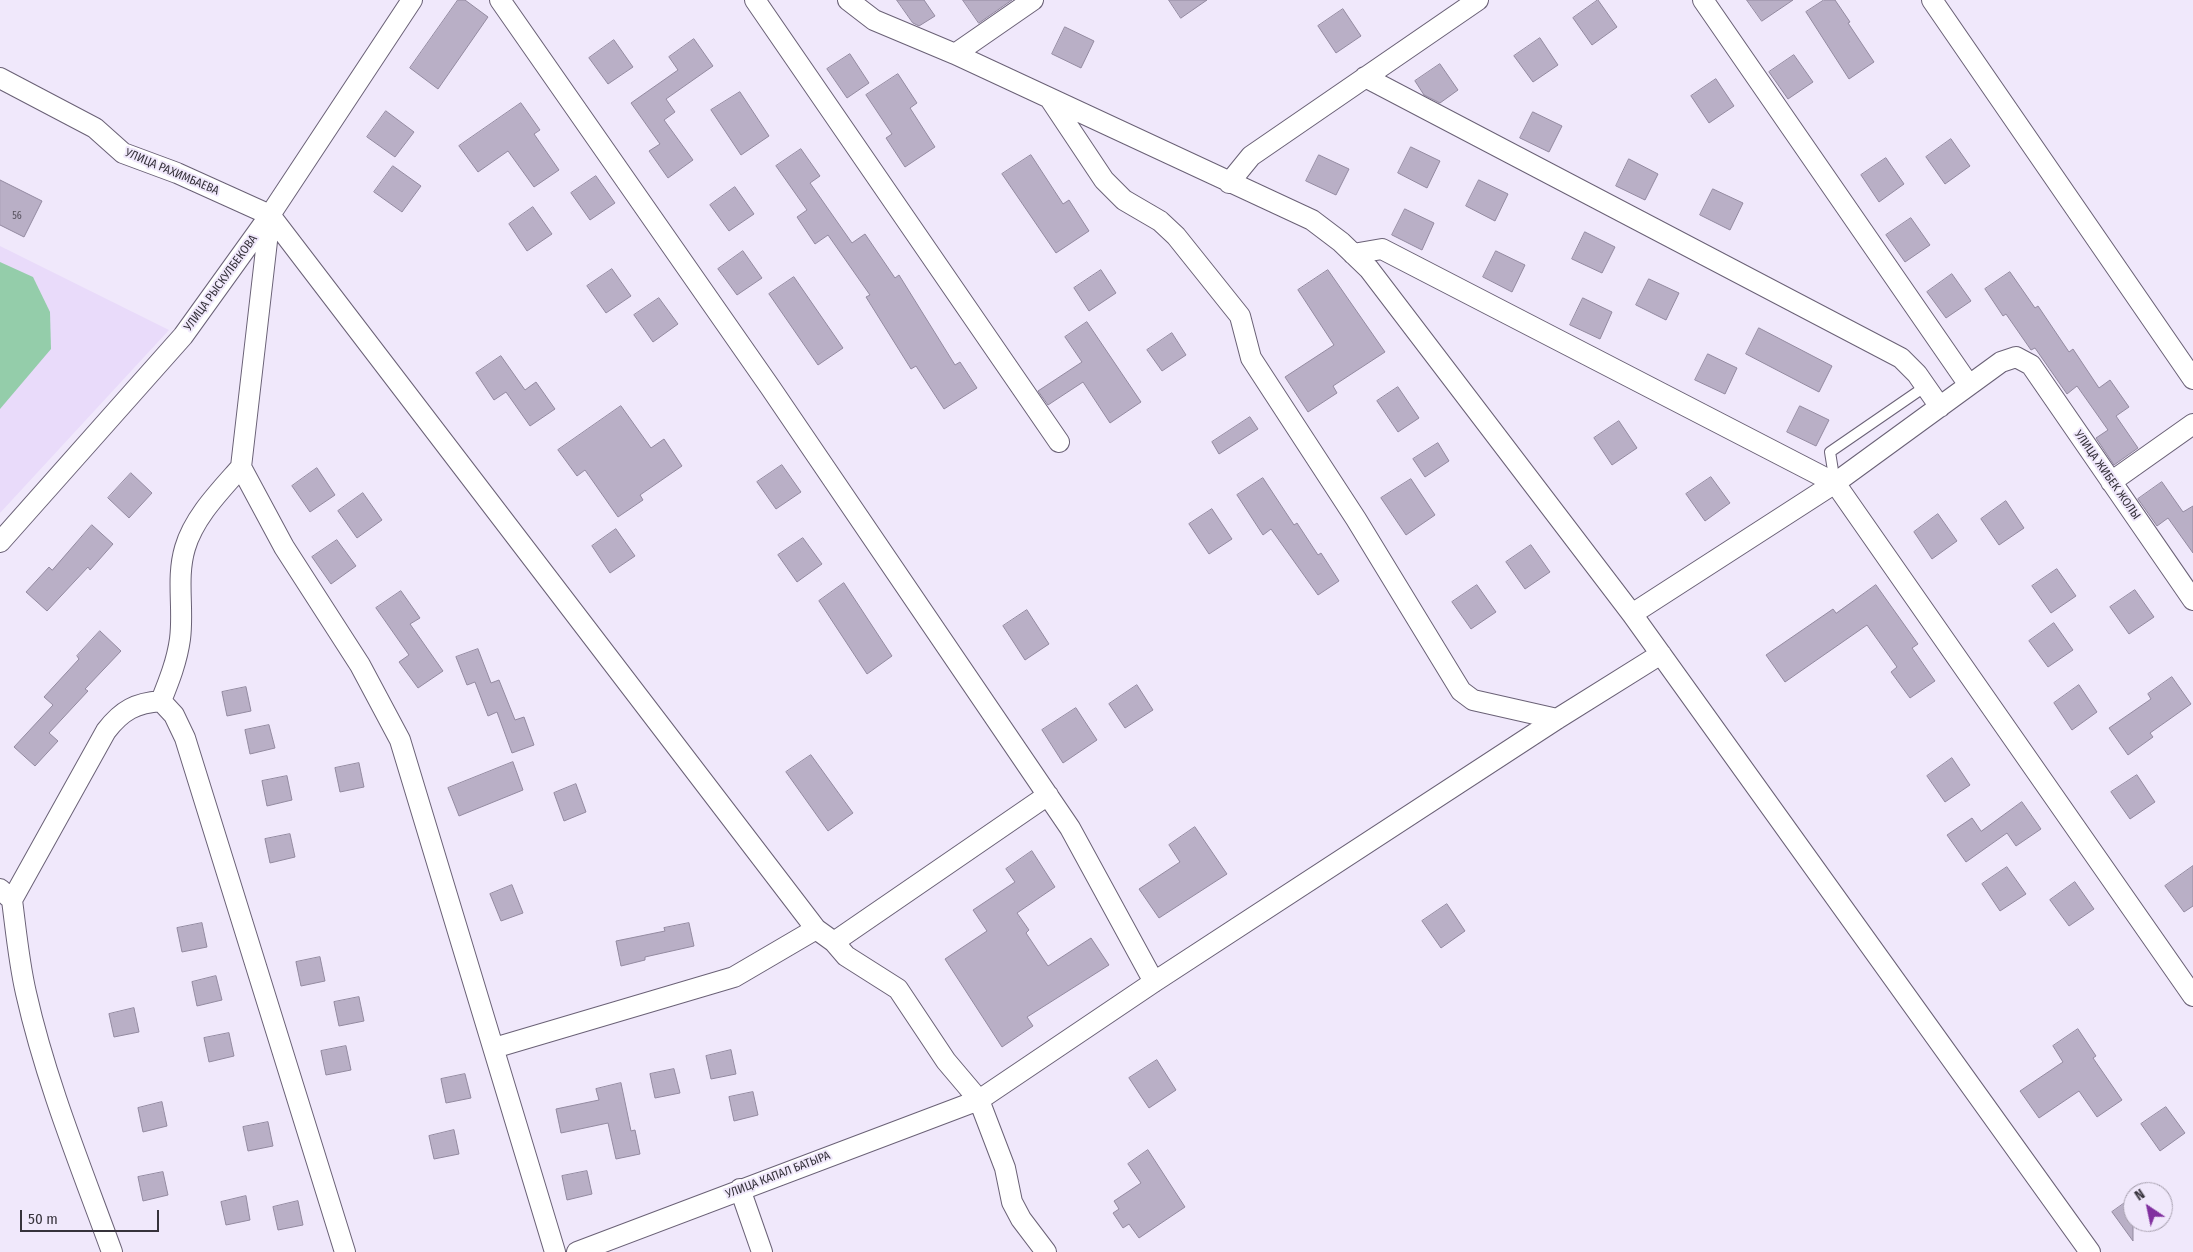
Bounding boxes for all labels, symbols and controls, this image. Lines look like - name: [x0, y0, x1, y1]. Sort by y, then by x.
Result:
- street label: УЛИЦА РАХИМБАЕВА: [123, 146, 221, 198]
- house number: 56: [12, 210, 22, 222]
- street label: УЛИЦА РЫСКУЛБЕКОВА: [181, 232, 261, 334]
- street label: УЛИЦА ЖИБЕК ЖОЛЫ: [2071, 428, 2143, 522]
- street label: УЛИЦА КАПАЛ БАТЫРА: [724, 1148, 832, 1202]
- north arrow: [2123, 1182, 2173, 1232]
- text: N: [2132, 1186, 2148, 1204]
- scale bar: [22, 1200, 161, 1232]
- text: 50 m: [28, 1210, 58, 1228]

